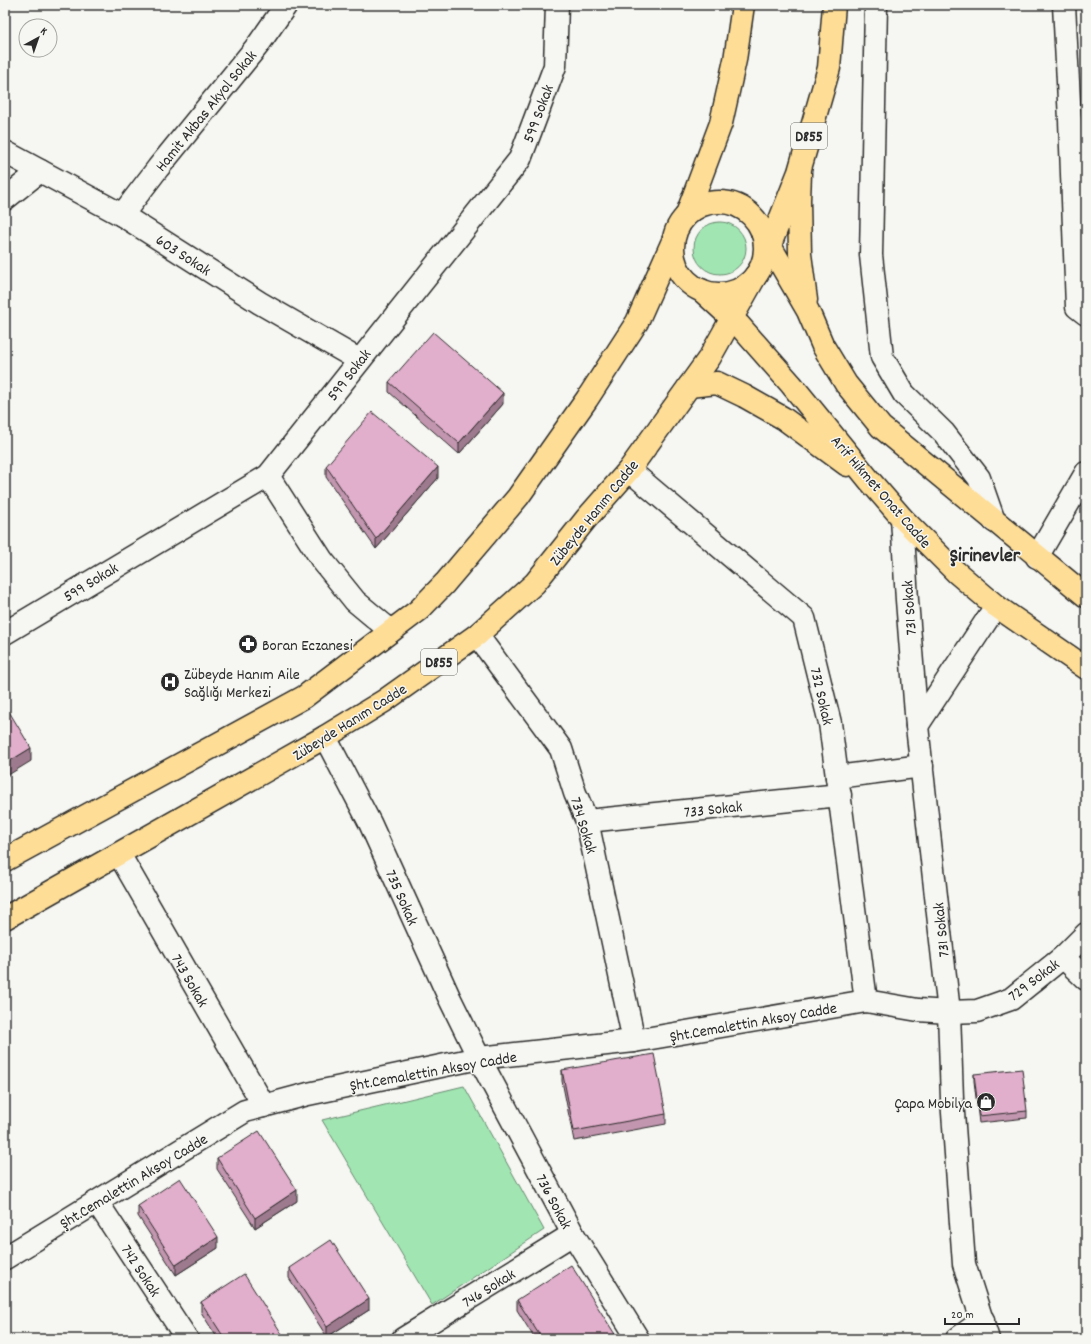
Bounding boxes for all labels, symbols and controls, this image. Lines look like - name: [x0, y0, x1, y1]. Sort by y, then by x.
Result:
- north arrow: [18, 18, 58, 58]
- text: K: [36, 24, 50, 40]
- street label: Hamit Akbas Akyol Sokak: [151, 46, 263, 177]
- street label: 599 Sokak: [518, 82, 561, 146]
- road number: D855: [791, 123, 827, 149]
- street label: 603 Sokak: [150, 230, 215, 283]
- street label: 599 Sokak: [322, 345, 378, 406]
- street label: Arif Hikmet Onat Cadde: [824, 431, 936, 554]
- street label: Zübeyde Hanım Cadde: [545, 456, 645, 572]
- district label: Şirinevler: [950, 543, 1021, 571]
- street label: 599 Sokak: [59, 558, 123, 609]
- street label: 731 Sokak: [897, 579, 924, 636]
- pharmacy icon: Boran Eczanesi: [237, 633, 259, 655]
- place label: Boran Eczanesi: [262, 635, 353, 658]
- road number: D855: [421, 649, 457, 675]
- place label: Zübeyde Hanım Aile Sağlığı Merkezi: [184, 664, 300, 705]
- street label: 732 Sokak: [803, 665, 838, 728]
- hospital icon: Zübeyde Hanım Aile Sağlığı Merkezi: [159, 671, 181, 693]
- street label: Zübeyde Hanım Cadde: [289, 679, 412, 768]
- street label: 734 Sokak: [563, 794, 602, 857]
- street label: 733 Sokak: [683, 796, 744, 825]
- street label: 735 Sokak: [378, 866, 423, 930]
- street label: 731 Sokak: [928, 901, 957, 958]
- street label: 743 Sokak: [164, 950, 213, 1012]
- street label: 729 Sokak: [1004, 954, 1065, 1008]
- street label: Şht.Cemalettin Aksoy Cadde: [668, 997, 839, 1049]
- street label: Şht.Cemalettin Aksoy Cadde: [348, 1046, 519, 1098]
- shop icon: Çapa Mobilya: [975, 1091, 997, 1113]
- place label: Çapa Mobilya: [894, 1093, 972, 1116]
- street label: Şht.Cemalettin Aksoy Cadde: [56, 1129, 213, 1236]
- street label: 736 Sokak: [529, 1170, 577, 1234]
- street label: 742 Sokak: [114, 1241, 165, 1302]
- street label: 746 Sokak: [458, 1264, 520, 1315]
- scale bar: [945, 1300, 1019, 1326]
- text: 20 m: [951, 1307, 974, 1324]

